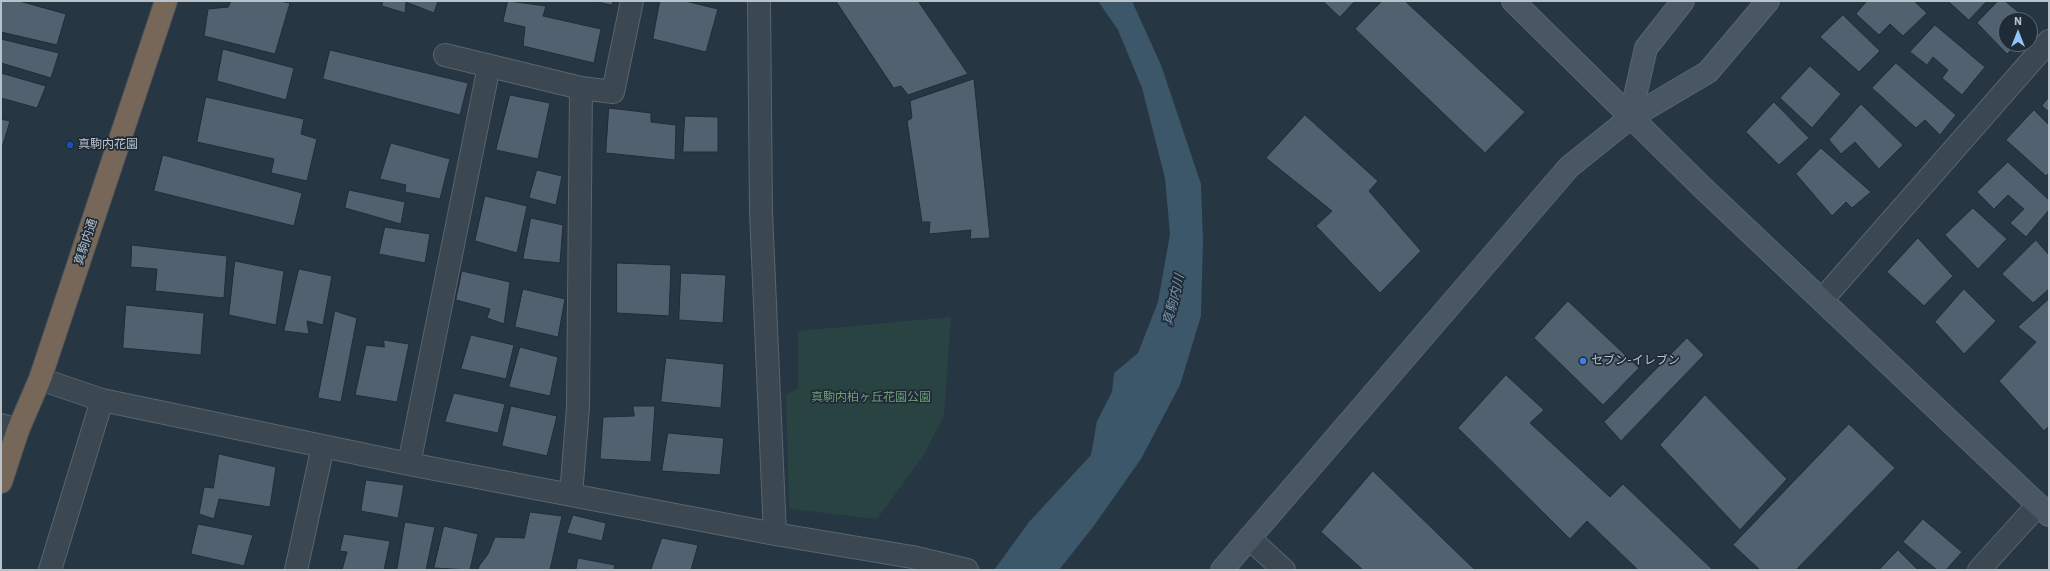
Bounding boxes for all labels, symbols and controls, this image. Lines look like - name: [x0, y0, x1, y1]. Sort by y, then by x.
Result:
- north arrow: [1998, 12, 2038, 52]
- text: N: [2014, 14, 2022, 28]
- place label: 真駒内花園: [78, 138, 138, 152]
- marker: 真駒内花園: [65, 140, 75, 150]
- street label: 真駒内通: [72, 217, 100, 267]
- water label: 真駒内川: [1160, 273, 1188, 327]
- place label: セブン-イレブン: [1591, 354, 1680, 368]
- marker: セブン-イレブン: [1578, 356, 1588, 366]
- park label: 真駒内柏ヶ丘花園公園: [811, 391, 931, 405]

